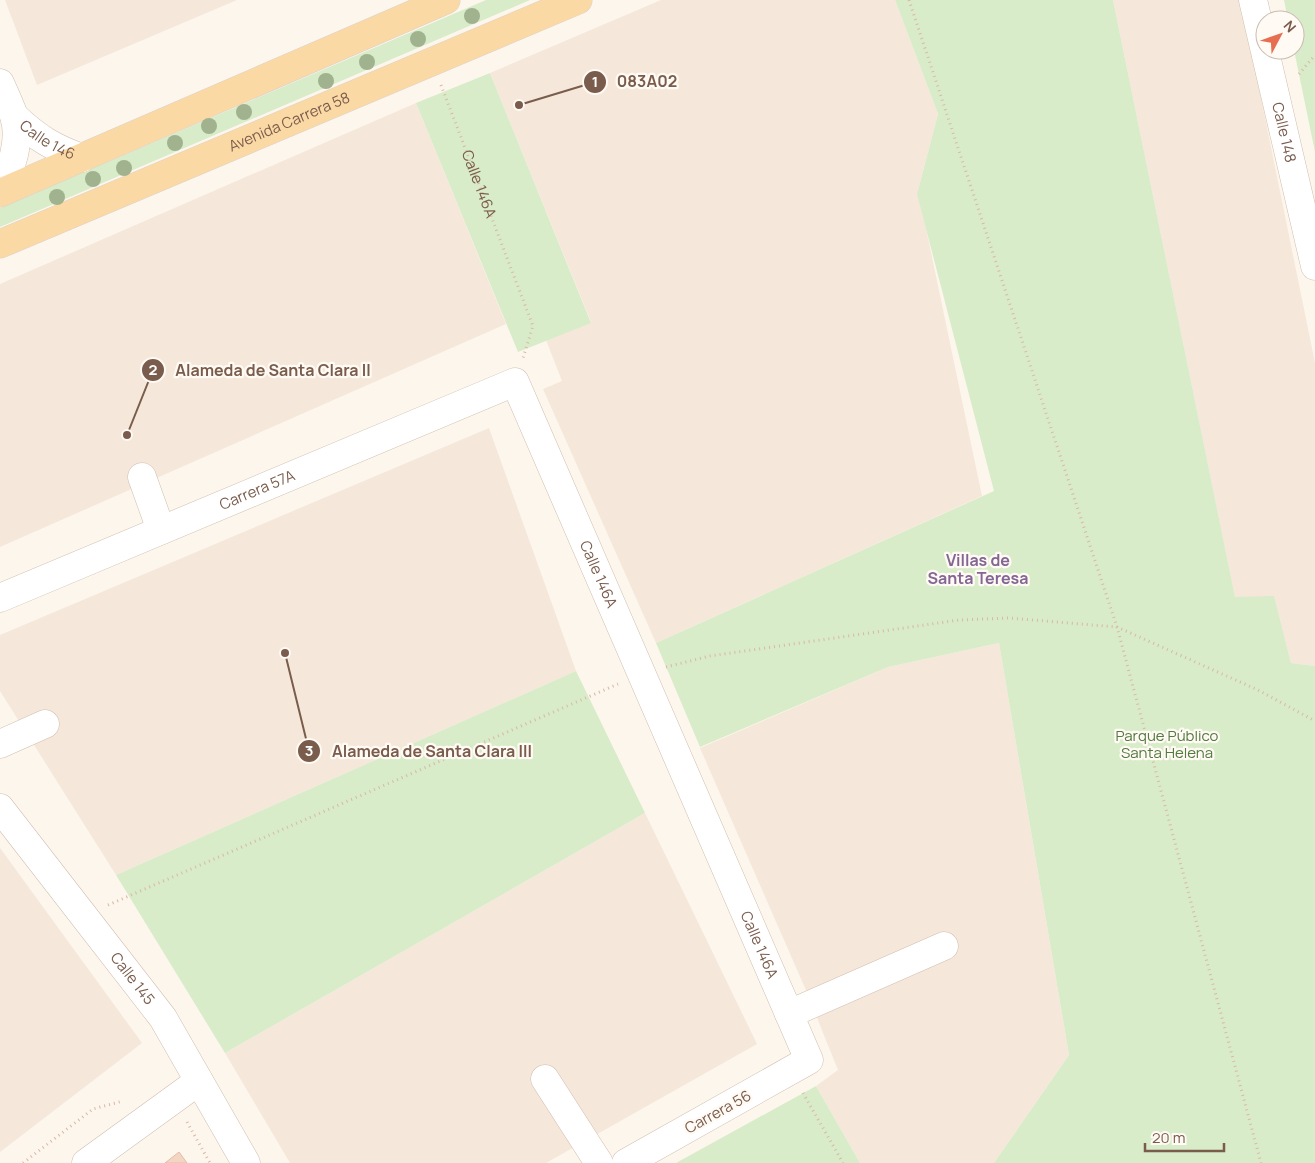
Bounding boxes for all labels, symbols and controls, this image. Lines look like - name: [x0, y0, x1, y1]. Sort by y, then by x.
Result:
- north arrow: [1255, 10, 1305, 60]
- text: N: [1280, 16, 1301, 36]
- callout: 083A02: [582, 66, 688, 97]
- text: 083A02: [617, 70, 677, 92]
- text: 1: [592, 71, 598, 92]
- street label: Avenida Carrera 58: [225, 86, 353, 156]
- street label: Calle 148: [1267, 100, 1302, 165]
- street label: Calle 146: [15, 115, 78, 164]
- street label: Calle 146A: [457, 147, 502, 221]
- callout: Alameda de Santa Clara II: [140, 355, 381, 386]
- text: 2: [149, 359, 158, 380]
- text: Alameda de Santa Clara II: [175, 359, 371, 381]
- street label: Carrera 57A: [216, 464, 299, 515]
- street label: Calle 146A: [575, 537, 623, 611]
- district label: Villas de Santa Teresa: [928, 549, 1028, 589]
- park label: Parque Público Santa Helena: [1116, 725, 1219, 763]
- callout: Alameda de Santa Clara III: [297, 736, 542, 767]
- text: 3: [305, 740, 313, 761]
- text: Alameda de Santa Clara III: [332, 740, 532, 762]
- street label: Calle 146A: [736, 908, 784, 982]
- street label: Calle 145: [106, 948, 160, 1009]
- street label: Carrera 56: [681, 1085, 755, 1138]
- scale bar: [1145, 1120, 1224, 1152]
- text: 20 m: [1152, 1127, 1185, 1148]

